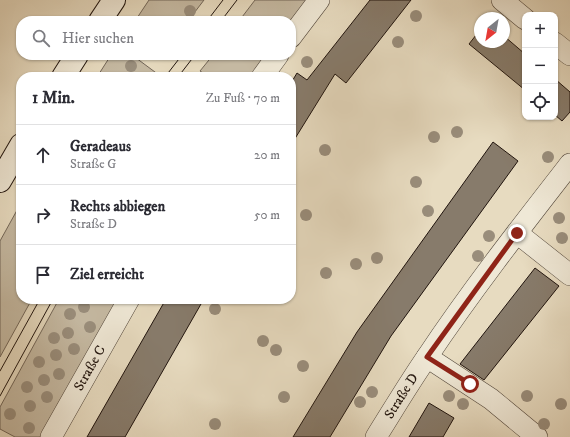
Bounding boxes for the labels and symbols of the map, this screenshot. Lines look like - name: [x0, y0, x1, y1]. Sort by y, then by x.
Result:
- north arrow: [474, 12, 510, 48]
- route end: [508, 224, 526, 242]
- street label: Straße C: [70, 342, 110, 394]
- street label: Straße D: [380, 370, 423, 422]
- route start: [461, 375, 479, 393]

